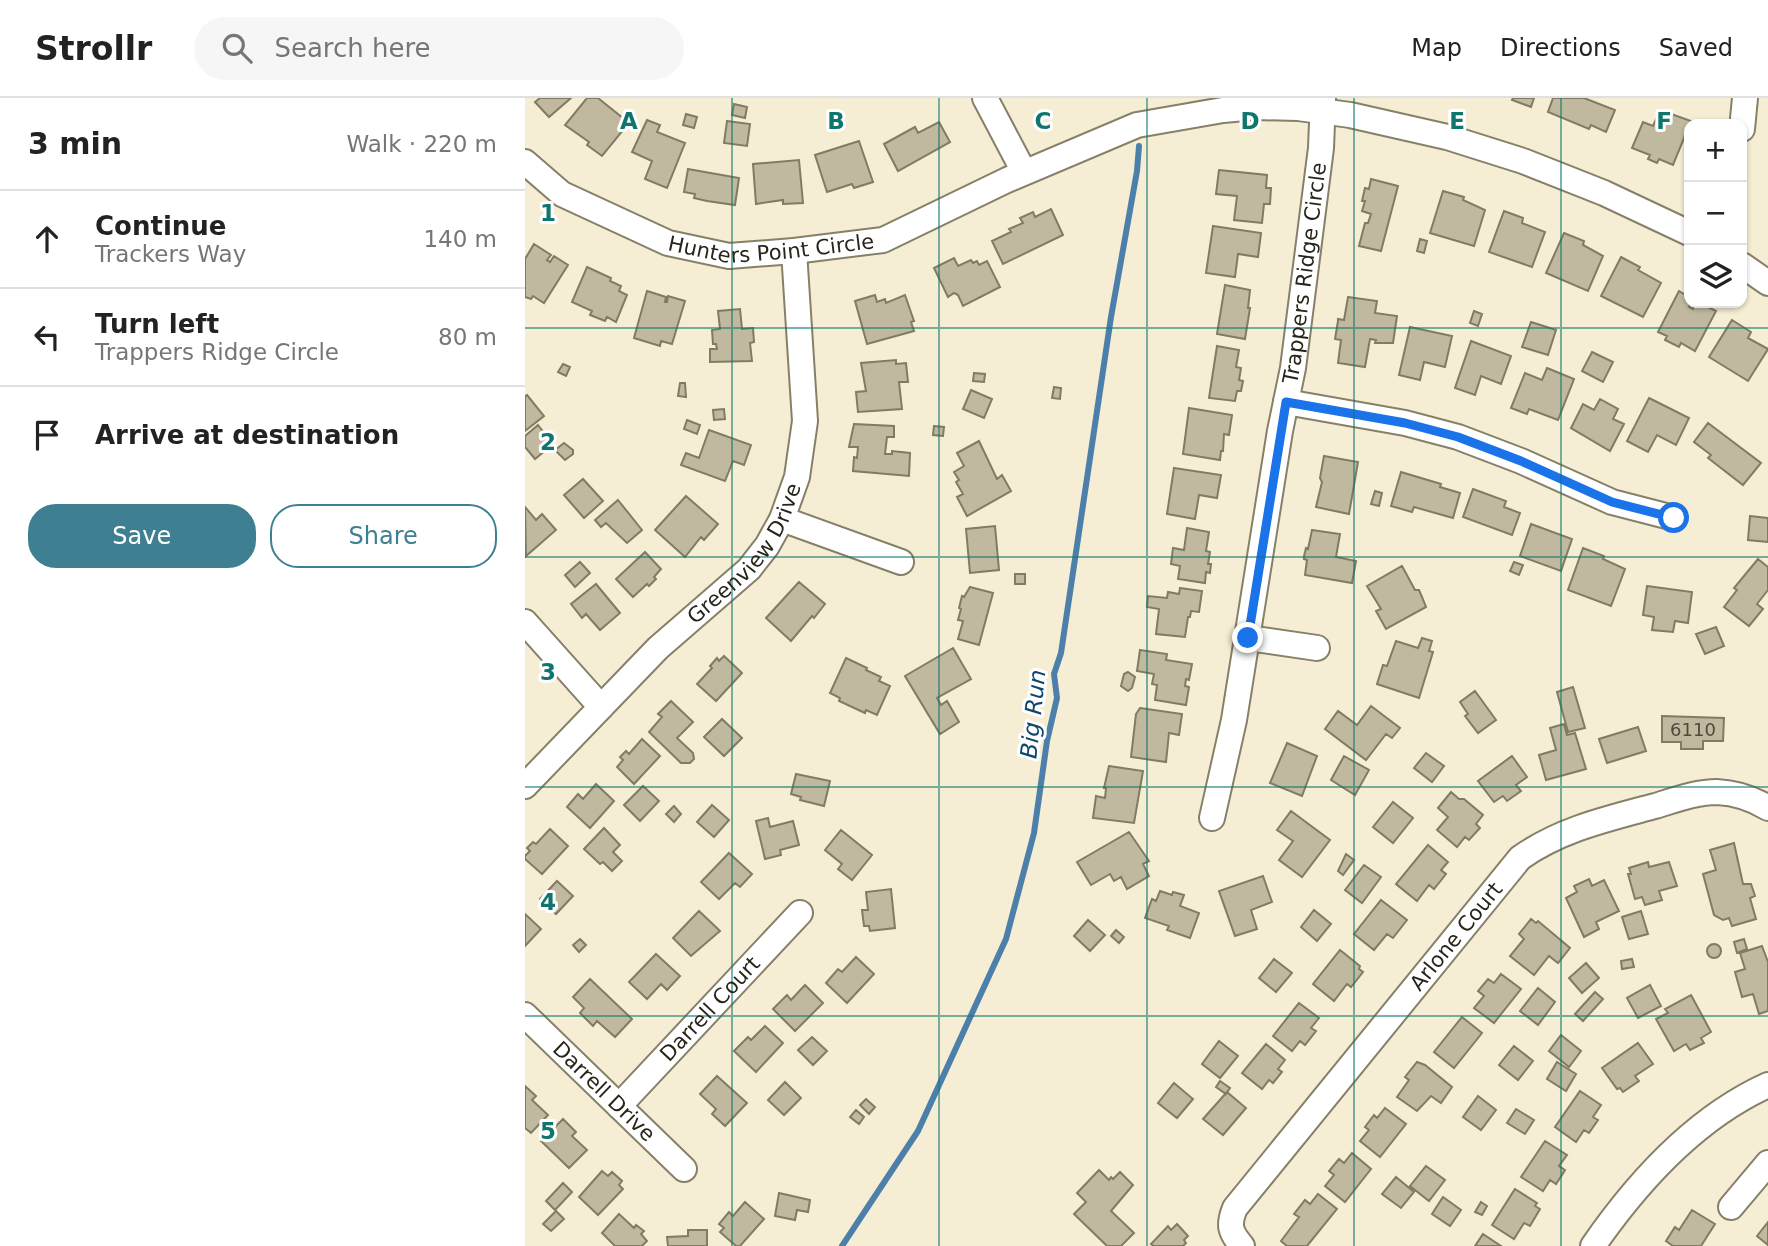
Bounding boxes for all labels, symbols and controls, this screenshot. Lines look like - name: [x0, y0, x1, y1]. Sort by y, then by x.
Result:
- search box: [194, 17, 684, 80]
- text: Strollr: [35, 29, 152, 68]
- icon: search: [218, 29, 256, 67]
- text: Search here: [274, 33, 431, 63]
- text: Map: [1411, 34, 1462, 62]
- text: Directions: [1500, 34, 1621, 62]
- text: Saved: [1659, 34, 1733, 62]
- text: A: [620, 108, 638, 134]
- text: B: [827, 108, 845, 134]
- text: C: [1035, 108, 1051, 134]
- text: D: [1240, 108, 1260, 134]
- text: E: [1449, 108, 1465, 134]
- text: F: [1656, 108, 1672, 134]
- map controls: [1684, 119, 1747, 308]
- button: +: [1684, 119, 1747, 182]
- text: 3 min: [28, 126, 122, 161]
- text: Walk · 220 m: [346, 131, 497, 157]
- street label: Trappers Ridge Circle: [1278, 161, 1331, 387]
- button: −: [1684, 182, 1747, 245]
- text: 1: [540, 200, 556, 226]
- text: Continue: [95, 211, 226, 241]
- icon: ahead: [28, 220, 66, 258]
- text: 140 m: [423, 226, 497, 252]
- street label: Hunters Point Circle: [666, 229, 875, 268]
- text: Trackers Way: [95, 241, 246, 267]
- button: layers: [1684, 245, 1747, 308]
- text: Turn left: [95, 309, 219, 339]
- icon: left: [28, 318, 66, 356]
- text: 80 m: [438, 324, 497, 350]
- text: Trappers Ridge Circle: [95, 339, 339, 365]
- icon: arrive: [28, 416, 66, 454]
- text: Arrive at destination: [95, 420, 399, 450]
- text: 2: [540, 429, 556, 455]
- street label: Greenview Drive: [683, 480, 806, 629]
- route start: [1658, 502, 1689, 533]
- button: Save: [28, 504, 256, 568]
- button: Share: [270, 504, 497, 568]
- route end: [1232, 622, 1263, 653]
- text: 3: [540, 659, 556, 685]
- water label: Big Run: [1015, 668, 1051, 760]
- house number: 6110: [1670, 719, 1716, 740]
- street label: Arlone Court: [1405, 878, 1507, 995]
- text: 4: [540, 889, 556, 915]
- street label: Darrell Court: [655, 952, 765, 1066]
- street label: Darrell Drive: [548, 1037, 660, 1146]
- text: 5: [540, 1118, 556, 1144]

